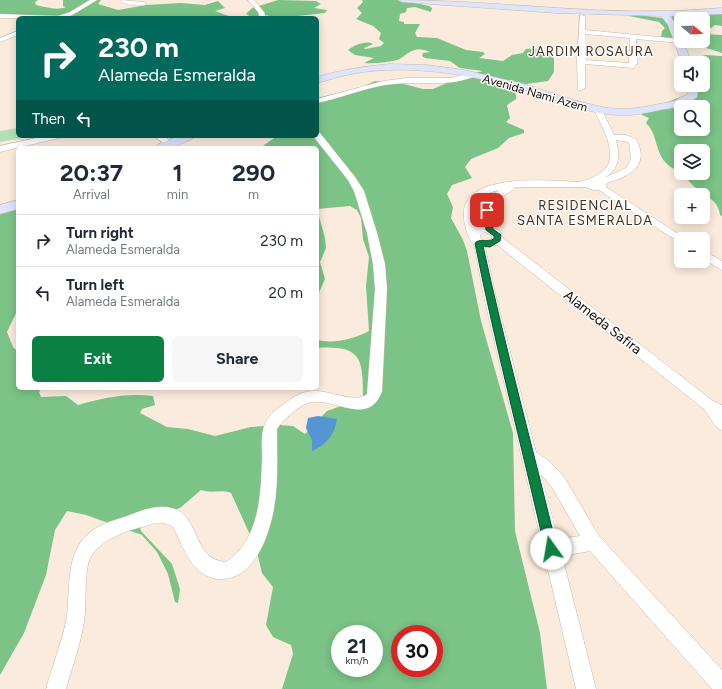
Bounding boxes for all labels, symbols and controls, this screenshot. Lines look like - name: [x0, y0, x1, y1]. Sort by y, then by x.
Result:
- north arrow: [674, 12, 710, 48]
- map controls: [674, 12, 710, 268]
- text: 230 m: [98, 30, 179, 64]
- icon: right: [32, 32, 84, 84]
- district label: JARDIM ROSAURA: [528, 44, 654, 59]
- button: sound: [674, 56, 710, 92]
- text: Alameda Esmeralda: [98, 64, 256, 86]
- street label: Avenida Nami Azem: [481, 71, 589, 115]
- button: search: [674, 100, 710, 136]
- icon: left: [73, 108, 95, 130]
- text: Then: [32, 110, 65, 128]
- button: layers: [674, 144, 710, 180]
- text: 20:37: [60, 158, 123, 187]
- text: 1: [172, 158, 183, 187]
- text: 290: [232, 158, 275, 187]
- text: Arrival: [73, 187, 110, 202]
- text: min: [167, 187, 188, 202]
- text: m: [248, 187, 259, 202]
- button: +: [674, 188, 710, 224]
- pin: [470, 193, 504, 227]
- district label: RESIDENCIAL SANTA ESMERALDA: [517, 198, 653, 228]
- icon: arrive: [476, 199, 498, 221]
- text: Turn right: [66, 224, 134, 242]
- icon: right: [32, 230, 54, 252]
- text: 230 m: [260, 232, 303, 250]
- button: −: [674, 232, 710, 268]
- text: Alameda Esmeralda: [66, 242, 180, 257]
- text: Turn left: [66, 276, 124, 294]
- icon: left: [32, 282, 54, 304]
- text: 20 m: [269, 284, 303, 302]
- street label: Alameda Safira: [560, 287, 645, 358]
- text: Alameda Esmeralda: [66, 294, 180, 309]
- button: Exit: [32, 336, 164, 382]
- button: Share: [172, 336, 303, 382]
- position arrow: [530, 528, 572, 570]
- speed limit sign: 30: [391, 625, 443, 677]
- text: 21: [347, 634, 367, 658]
- text: km/h: [346, 654, 368, 667]

